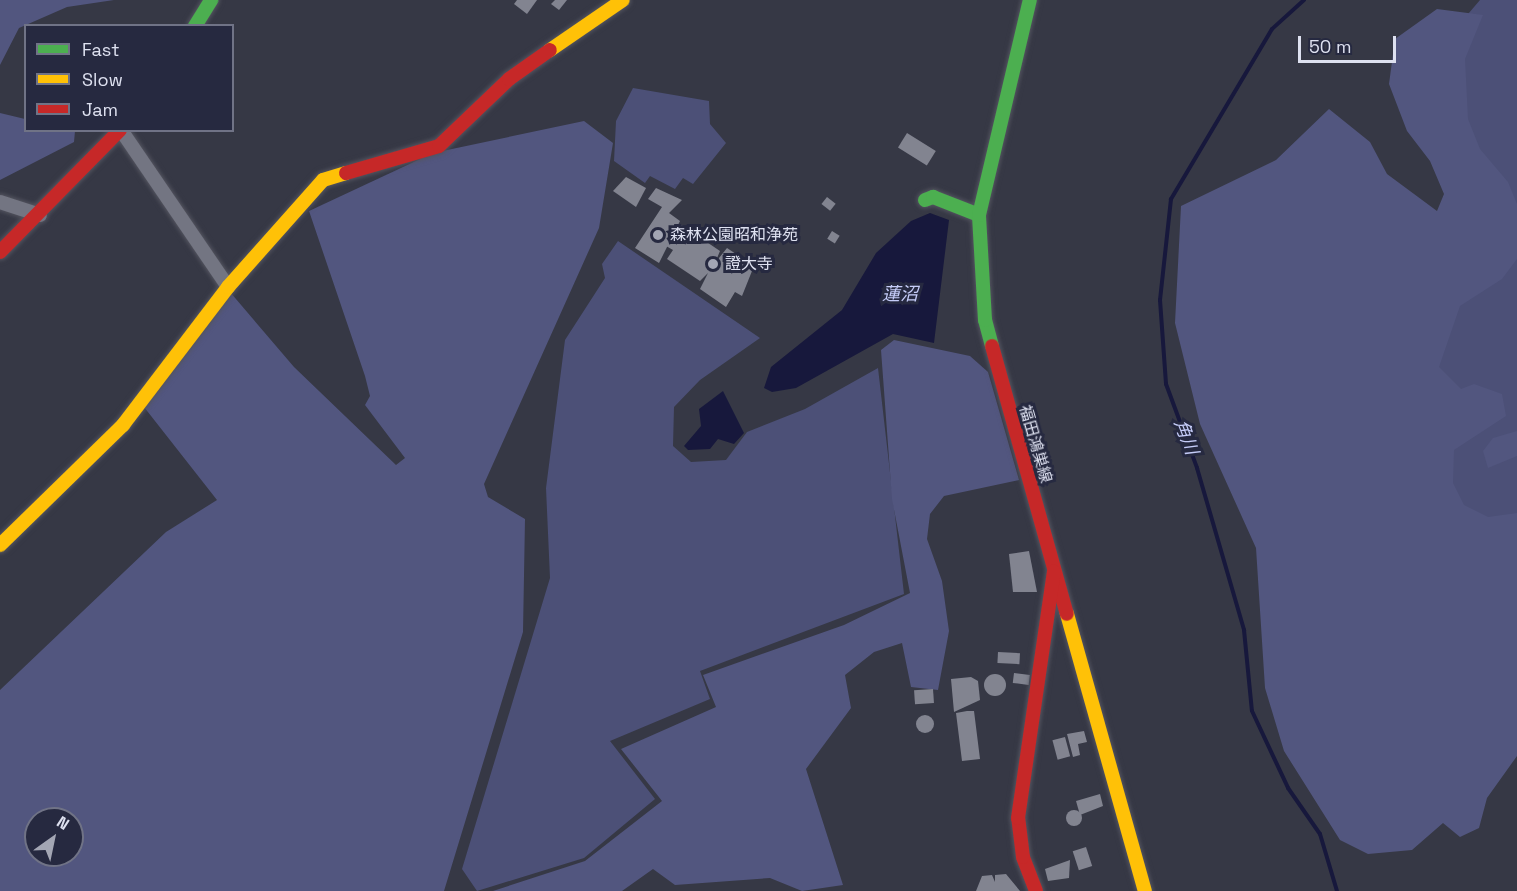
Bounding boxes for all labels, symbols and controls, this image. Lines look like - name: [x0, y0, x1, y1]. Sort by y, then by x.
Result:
- legend: [24, 24, 234, 132]
- scale bar: [1301, 24, 1398, 62]
- text: 50 m: [1309, 35, 1351, 58]
- text: Fast: [82, 38, 119, 61]
- text: Slow: [82, 68, 123, 91]
- text: Jam: [82, 98, 118, 121]
- place label: 森林公園昭和浄苑: [670, 225, 798, 245]
- marker: 森林公園昭和浄苑: [651, 228, 665, 242]
- place label: 證大寺: [725, 254, 773, 274]
- marker: 證大寺: [706, 257, 720, 271]
- water label: 蓮沼: [882, 283, 918, 305]
- street label: 福田鴻巣線: [1015, 403, 1055, 485]
- water label: 角川: [1169, 416, 1203, 458]
- north arrow: [24, 807, 84, 867]
- text: N: [53, 811, 73, 835]

